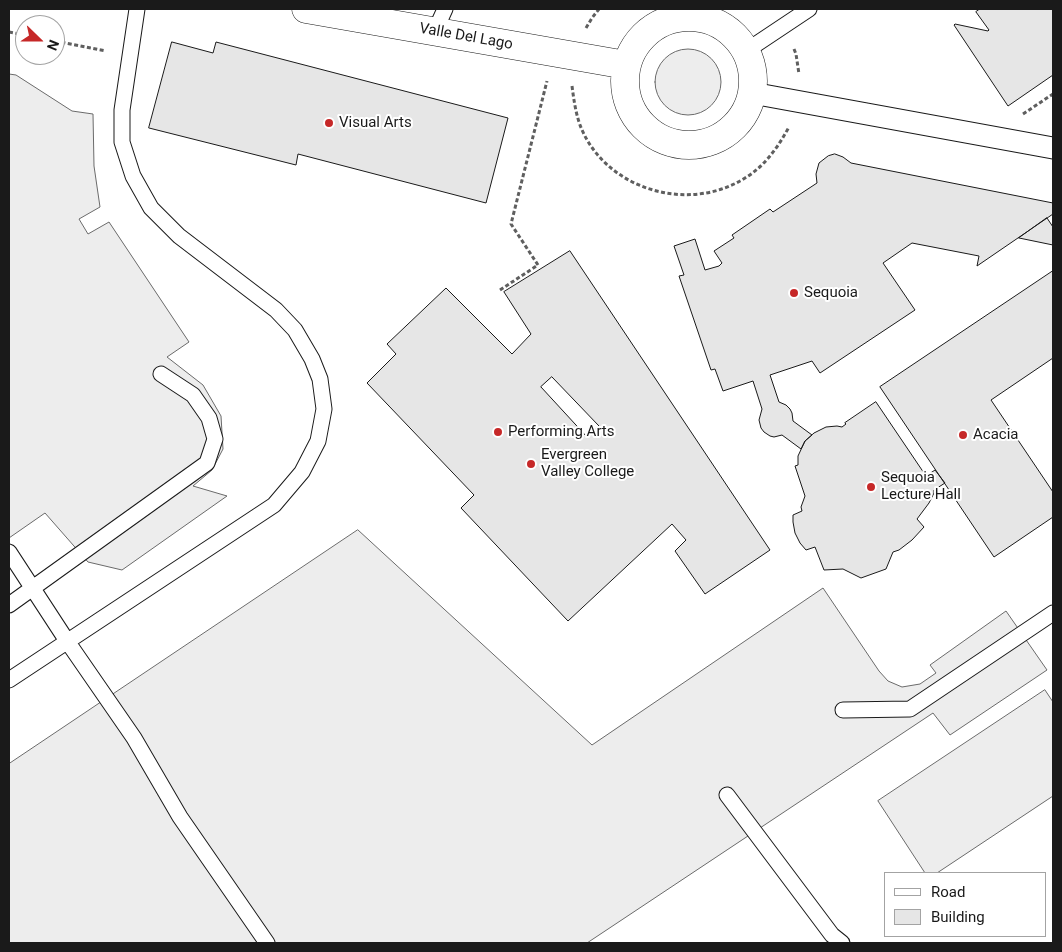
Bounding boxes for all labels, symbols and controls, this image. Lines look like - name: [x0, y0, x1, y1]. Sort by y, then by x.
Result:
- north arrow: [15, 15, 65, 65]
- street label: Valle Del Lago: [418, 20, 514, 54]
- text: N: [44, 38, 62, 53]
- place label: Visual Arts: [339, 114, 412, 132]
- marker: Visual Arts: [323, 117, 335, 129]
- place label: Sequoia: [804, 284, 858, 302]
- marker: Sequoia: [788, 287, 800, 299]
- place label: Performing Arts: [508, 423, 614, 441]
- marker: Performing Arts: [492, 426, 504, 438]
- place label: Acacia: [973, 426, 1018, 444]
- marker: Acacia: [957, 429, 969, 441]
- place label: Evergreen Valley College: [541, 446, 634, 481]
- marker: Evergreen Valley College: [525, 458, 537, 470]
- place label: Sequoia Lecture Hall: [881, 469, 961, 504]
- marker: Sequoia Lecture Hall: [865, 481, 877, 493]
- legend: [884, 872, 1047, 937]
- text: Road: [931, 883, 965, 901]
- text: Building: [931, 908, 985, 926]

